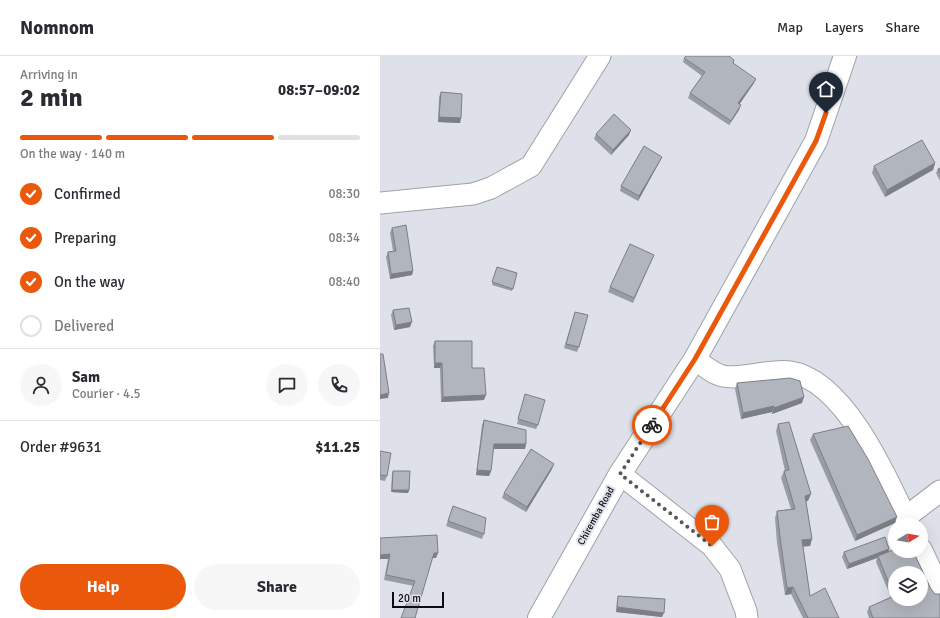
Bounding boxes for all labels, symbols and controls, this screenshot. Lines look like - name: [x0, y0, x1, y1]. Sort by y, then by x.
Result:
- text: Nomnom: [20, 16, 94, 40]
- text: Map: [777, 19, 803, 36]
- text: Layers: [825, 19, 864, 36]
- text: Share: [886, 19, 920, 36]
- text: Arriving in: [20, 67, 78, 83]
- pin: [809, 72, 843, 113]
- icon: home: [815, 78, 837, 100]
- text: 08:57–09:02: [278, 81, 360, 99]
- text: 2 min: [20, 82, 83, 114]
- text: On the way · 140 m: [20, 146, 125, 162]
- icon: check: [20, 183, 42, 205]
- text: Confirmed: [54, 185, 121, 203]
- text: 08:30: [328, 186, 360, 202]
- icon: check: [20, 227, 42, 249]
- text: Preparing: [54, 229, 117, 247]
- text: 08:34: [328, 230, 360, 246]
- icon: check: [20, 271, 42, 293]
- text: On the way: [54, 273, 125, 291]
- text: 08:40: [328, 274, 360, 290]
- text: Delivered: [54, 317, 114, 335]
- button: person: [20, 364, 62, 406]
- button: chat: [266, 364, 308, 406]
- button: phone: [318, 364, 360, 406]
- text: Sam: [72, 368, 100, 386]
- text: Courier · 4.5: [72, 386, 141, 402]
- courier: [632, 405, 672, 445]
- icon: bike: [641, 414, 663, 436]
- text: Order #9631: [20, 438, 102, 456]
- text: $11.25: [315, 438, 360, 456]
- street label: Chiremba Road: [575, 485, 617, 547]
- pin: [695, 505, 729, 546]
- icon: bag: [701, 511, 723, 533]
- north arrow: [888, 518, 928, 558]
- map controls: [888, 518, 928, 606]
- button: Help: [20, 564, 186, 610]
- button: Share: [194, 564, 360, 610]
- button: layers: [888, 566, 928, 606]
- scale bar: [392, 590, 444, 609]
- text: 20 m: [398, 592, 421, 605]

